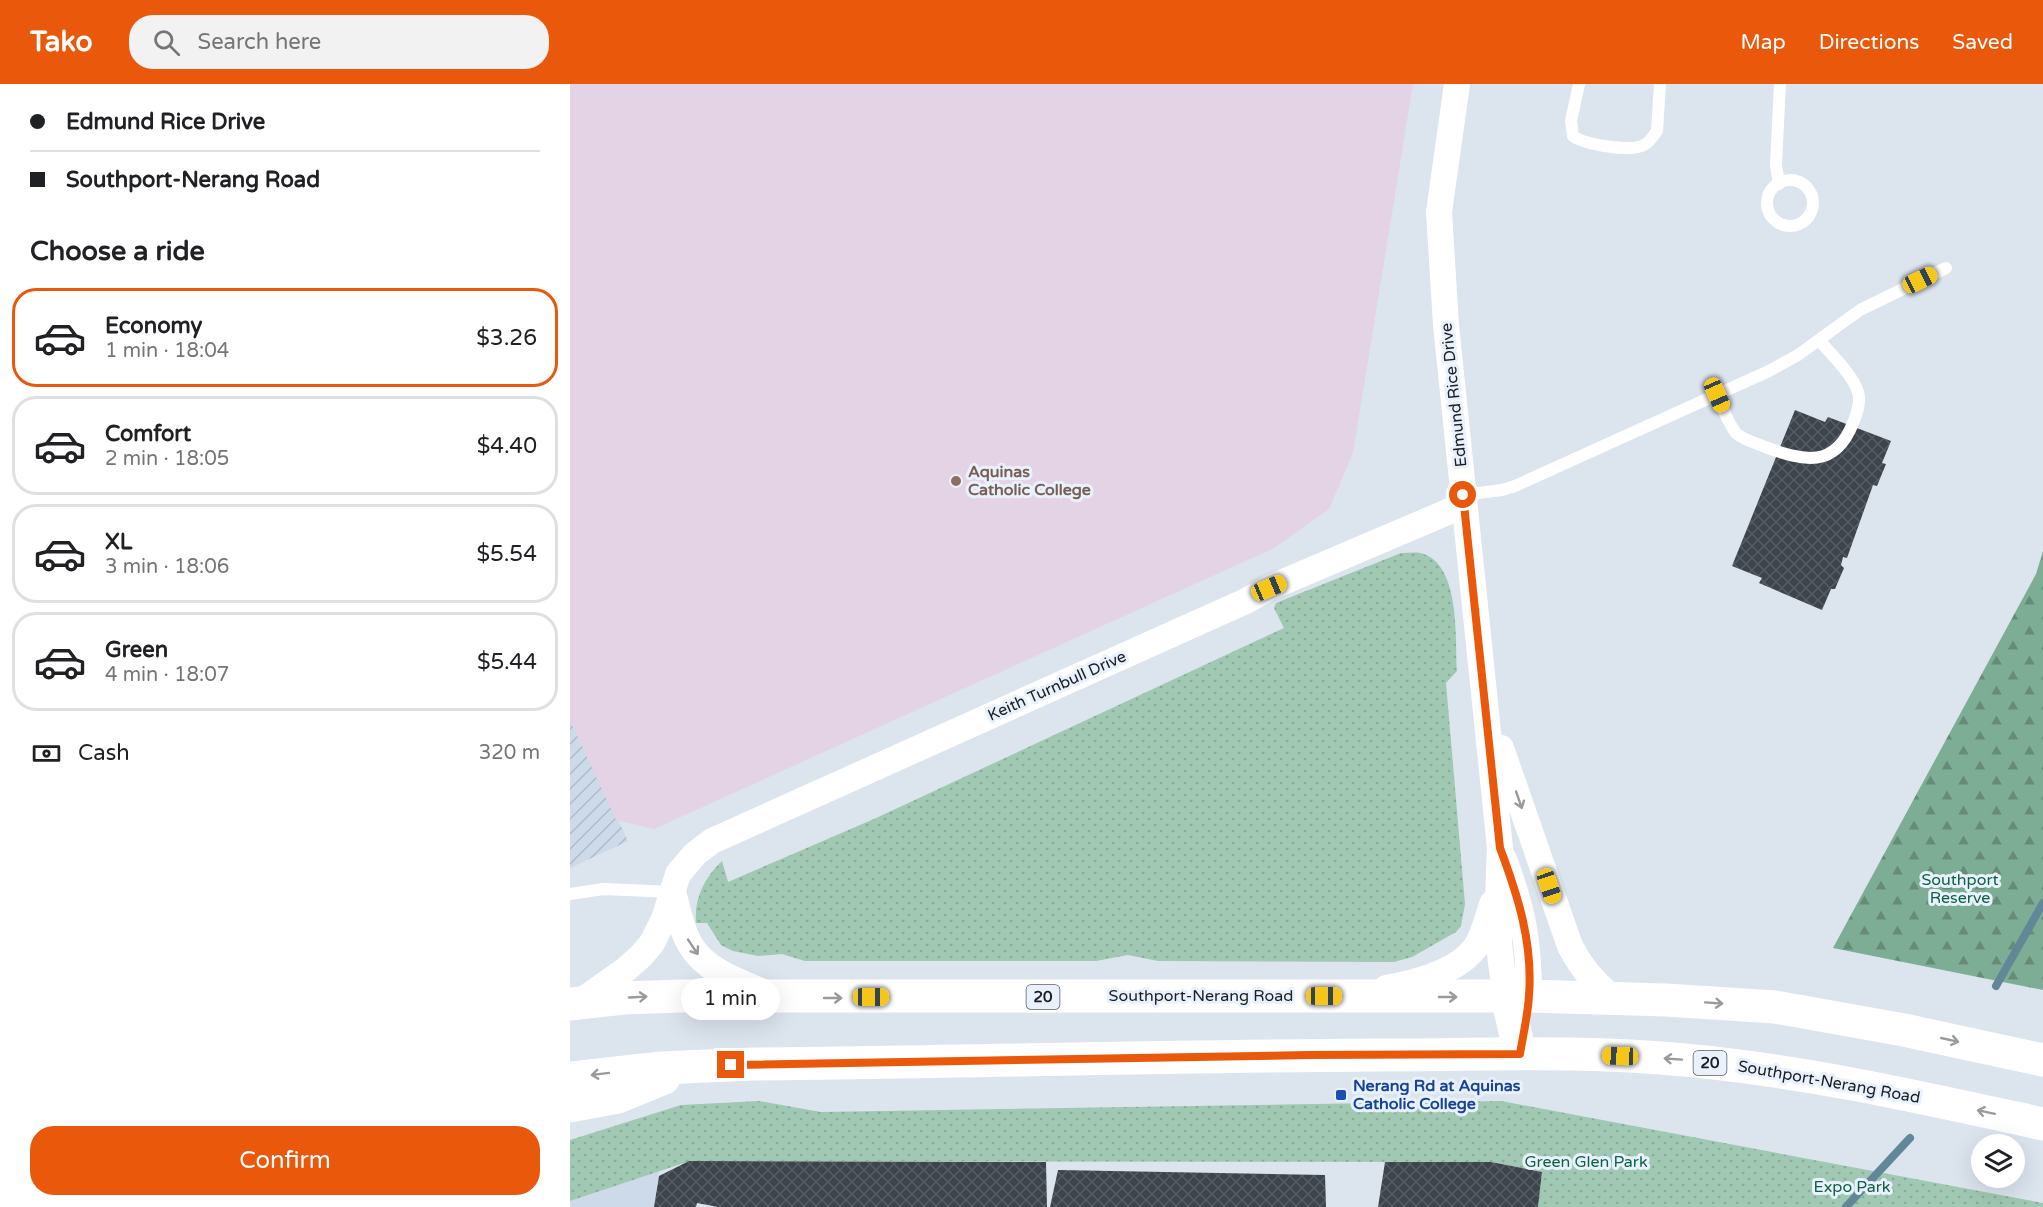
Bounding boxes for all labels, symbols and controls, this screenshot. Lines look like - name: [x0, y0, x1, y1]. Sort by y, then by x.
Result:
- search box: [129, 15, 549, 69]
- text: Tako: [30, 25, 93, 59]
- icon: search: [150, 26, 183, 59]
- text: Search here: [198, 29, 321, 55]
- text: Map: [1740, 30, 1786, 55]
- text: Directions: [1819, 30, 1919, 55]
- text: Saved: [1952, 30, 2013, 55]
- text: Edmund Rice Drive: [66, 109, 265, 135]
- text: Southport-Nerang Road: [66, 167, 320, 193]
- text: Choose a ride: [30, 235, 205, 268]
- car: [1900, 264, 1940, 296]
- icon: car: [33, 311, 87, 365]
- text: Economy: [105, 313, 202, 339]
- street label: Edmund Rice Drive: [1436, 322, 1472, 468]
- text: $3.26: [476, 325, 537, 351]
- text: 1 min · 18:04: [105, 339, 229, 363]
- car: [1701, 375, 1733, 415]
- icon: car: [33, 419, 87, 473]
- text: Comfort: [105, 421, 191, 447]
- text: $4.40: [477, 433, 537, 459]
- text: 2 min · 18:05: [105, 447, 229, 471]
- place label: Aquinas Catholic College: [968, 462, 1091, 500]
- marker: Aquinas Catholic College: [949, 474, 963, 488]
- route start: [1449, 481, 1476, 508]
- icon: car: [33, 527, 87, 581]
- text: XL: [105, 529, 132, 555]
- text: $5.54: [476, 541, 537, 567]
- text: 3 min · 18:06: [105, 555, 229, 579]
- car: [1249, 573, 1289, 603]
- icon: car: [33, 635, 87, 689]
- text: Green: [105, 637, 168, 663]
- street label: Keith Turnbull Drive: [985, 646, 1129, 726]
- text: $5.44: [477, 649, 537, 675]
- text: 4 min · 18:07: [105, 663, 229, 687]
- icon: cash: [30, 737, 63, 770]
- text: Cash: [78, 740, 130, 766]
- text: 320 m: [479, 741, 540, 765]
- one-way arrow: [1514, 790, 1525, 809]
- car: [1535, 866, 1563, 906]
- park label: Southport Reserve: [1921, 870, 1999, 908]
- one-way arrow: [686, 938, 699, 955]
- callout: 1 min: [682, 978, 780, 1020]
- road number: 20: [1026, 985, 1060, 1009]
- street label: Southport-Nerang Road: [1109, 986, 1293, 1006]
- text: 1 min: [704, 987, 757, 1011]
- car: [1306, 987, 1342, 1005]
- car: [853, 988, 889, 1006]
- one-way arrow: [1437, 991, 1457, 1003]
- one-way arrow: [627, 992, 647, 1003]
- one-way arrow: [822, 992, 842, 1003]
- one-way arrow: [1703, 998, 1723, 1009]
- one-way arrow: [1941, 1035, 1960, 1047]
- car: [1602, 1046, 1638, 1066]
- route end: [717, 1051, 744, 1078]
- road number: 20: [1694, 1051, 1726, 1075]
- one-way arrow: [1664, 1053, 1684, 1064]
- street label: Southport-Nerang Road: [1736, 1056, 1922, 1108]
- one-way arrow: [591, 1069, 611, 1080]
- place label: Nerang Rd at Aquinas Catholic College: [1353, 1076, 1521, 1114]
- marker: Nerang Rd at Aquinas Catholic College: [1334, 1088, 1348, 1102]
- one-way arrow: [1977, 1105, 1996, 1117]
- button: Confirm: [30, 1126, 540, 1195]
- map controls: [1971, 1134, 2025, 1188]
- button: layers: [1971, 1134, 2025, 1188]
- park label: Green Glen Park: [1524, 1152, 1648, 1172]
- park label: Expo Park: [1813, 1177, 1891, 1197]

